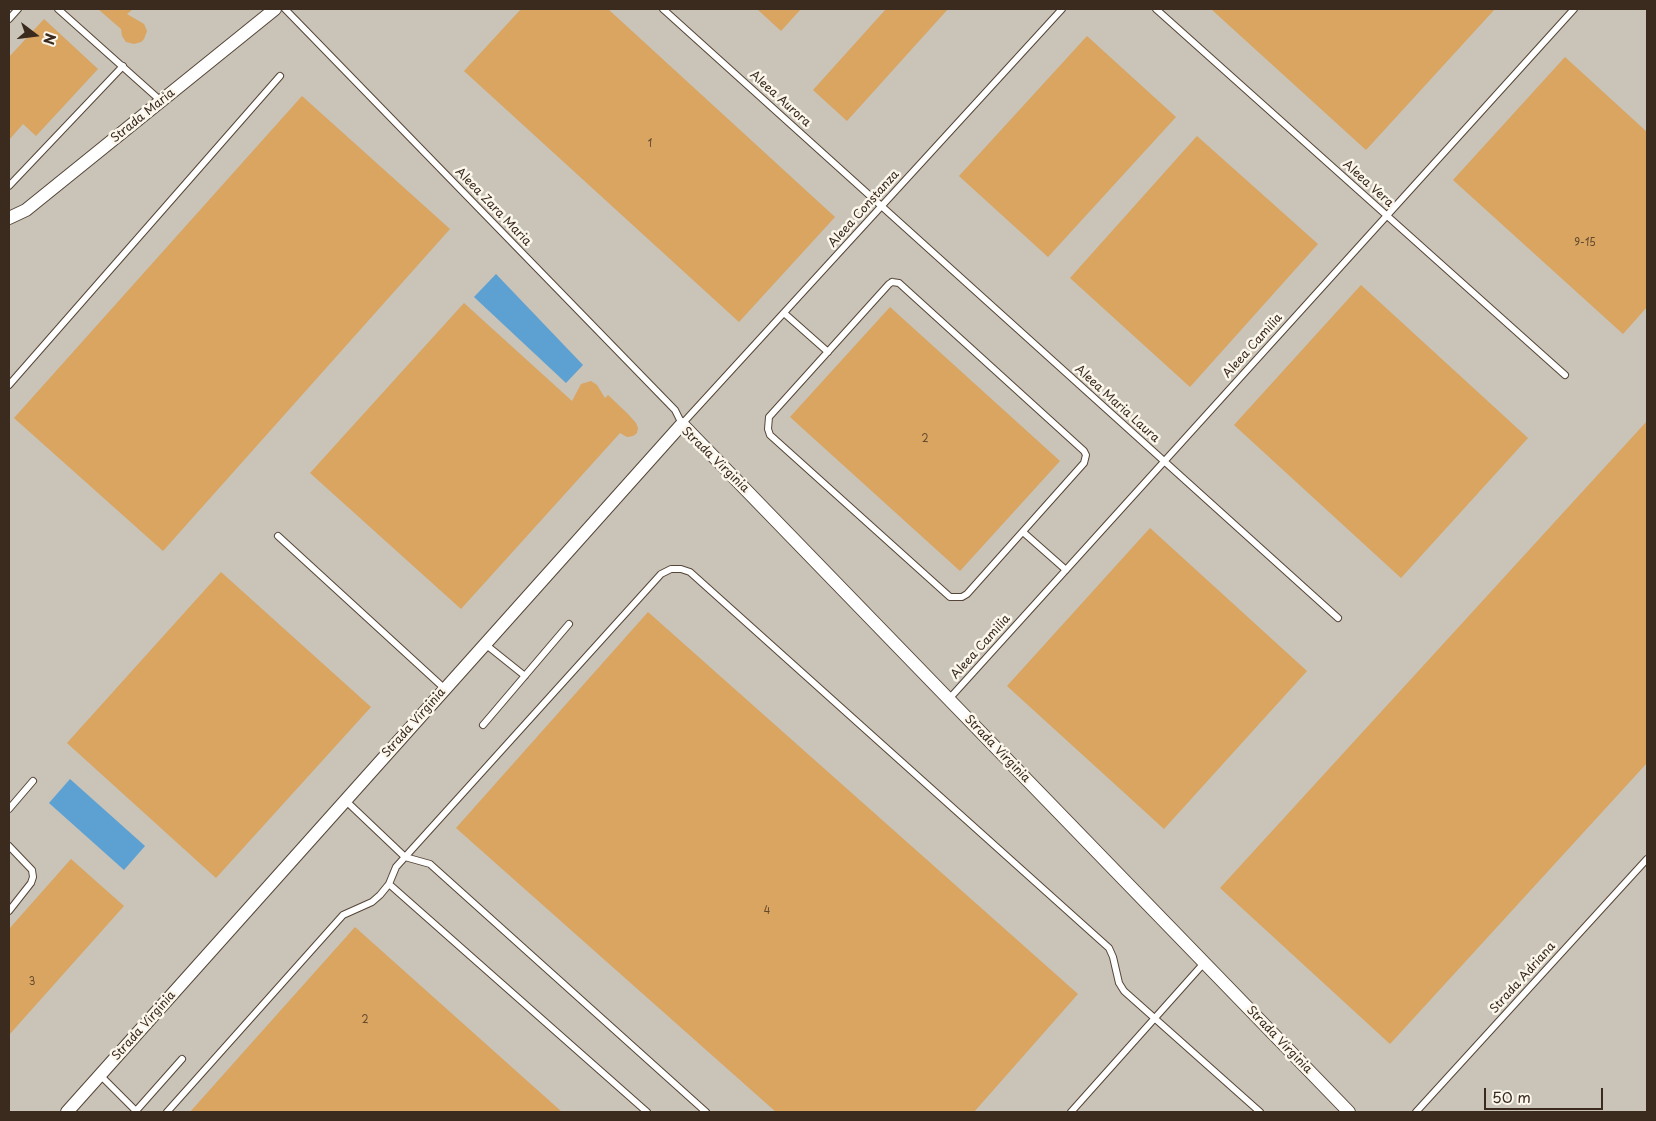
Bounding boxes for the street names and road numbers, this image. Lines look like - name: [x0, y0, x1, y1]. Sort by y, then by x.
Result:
- street label: Aleea Aurora: [747, 68, 813, 130]
- street label: Strada Maria: [108, 86, 178, 146]
- street label: Aleea Vera: [1340, 157, 1396, 211]
- street label: Aleea Zara Maria: [452, 165, 534, 249]
- street label: Aleea Constanza: [826, 168, 902, 250]
- street label: Aleea Camilia: [1220, 311, 1286, 381]
- street label: Aleea Maria Laura: [1072, 362, 1162, 446]
- street label: Strada Virginia: [678, 424, 752, 496]
- street label: Aleea Camilia: [948, 612, 1014, 682]
- street label: Strada Virginia: [379, 685, 449, 761]
- street label: Strada Virginia: [961, 712, 1033, 786]
- street label: Strada Adriana: [1487, 939, 1559, 1017]
- street label: Strada Virginia: [109, 988, 179, 1064]
- street label: Strada Virginia: [1243, 1003, 1315, 1077]

